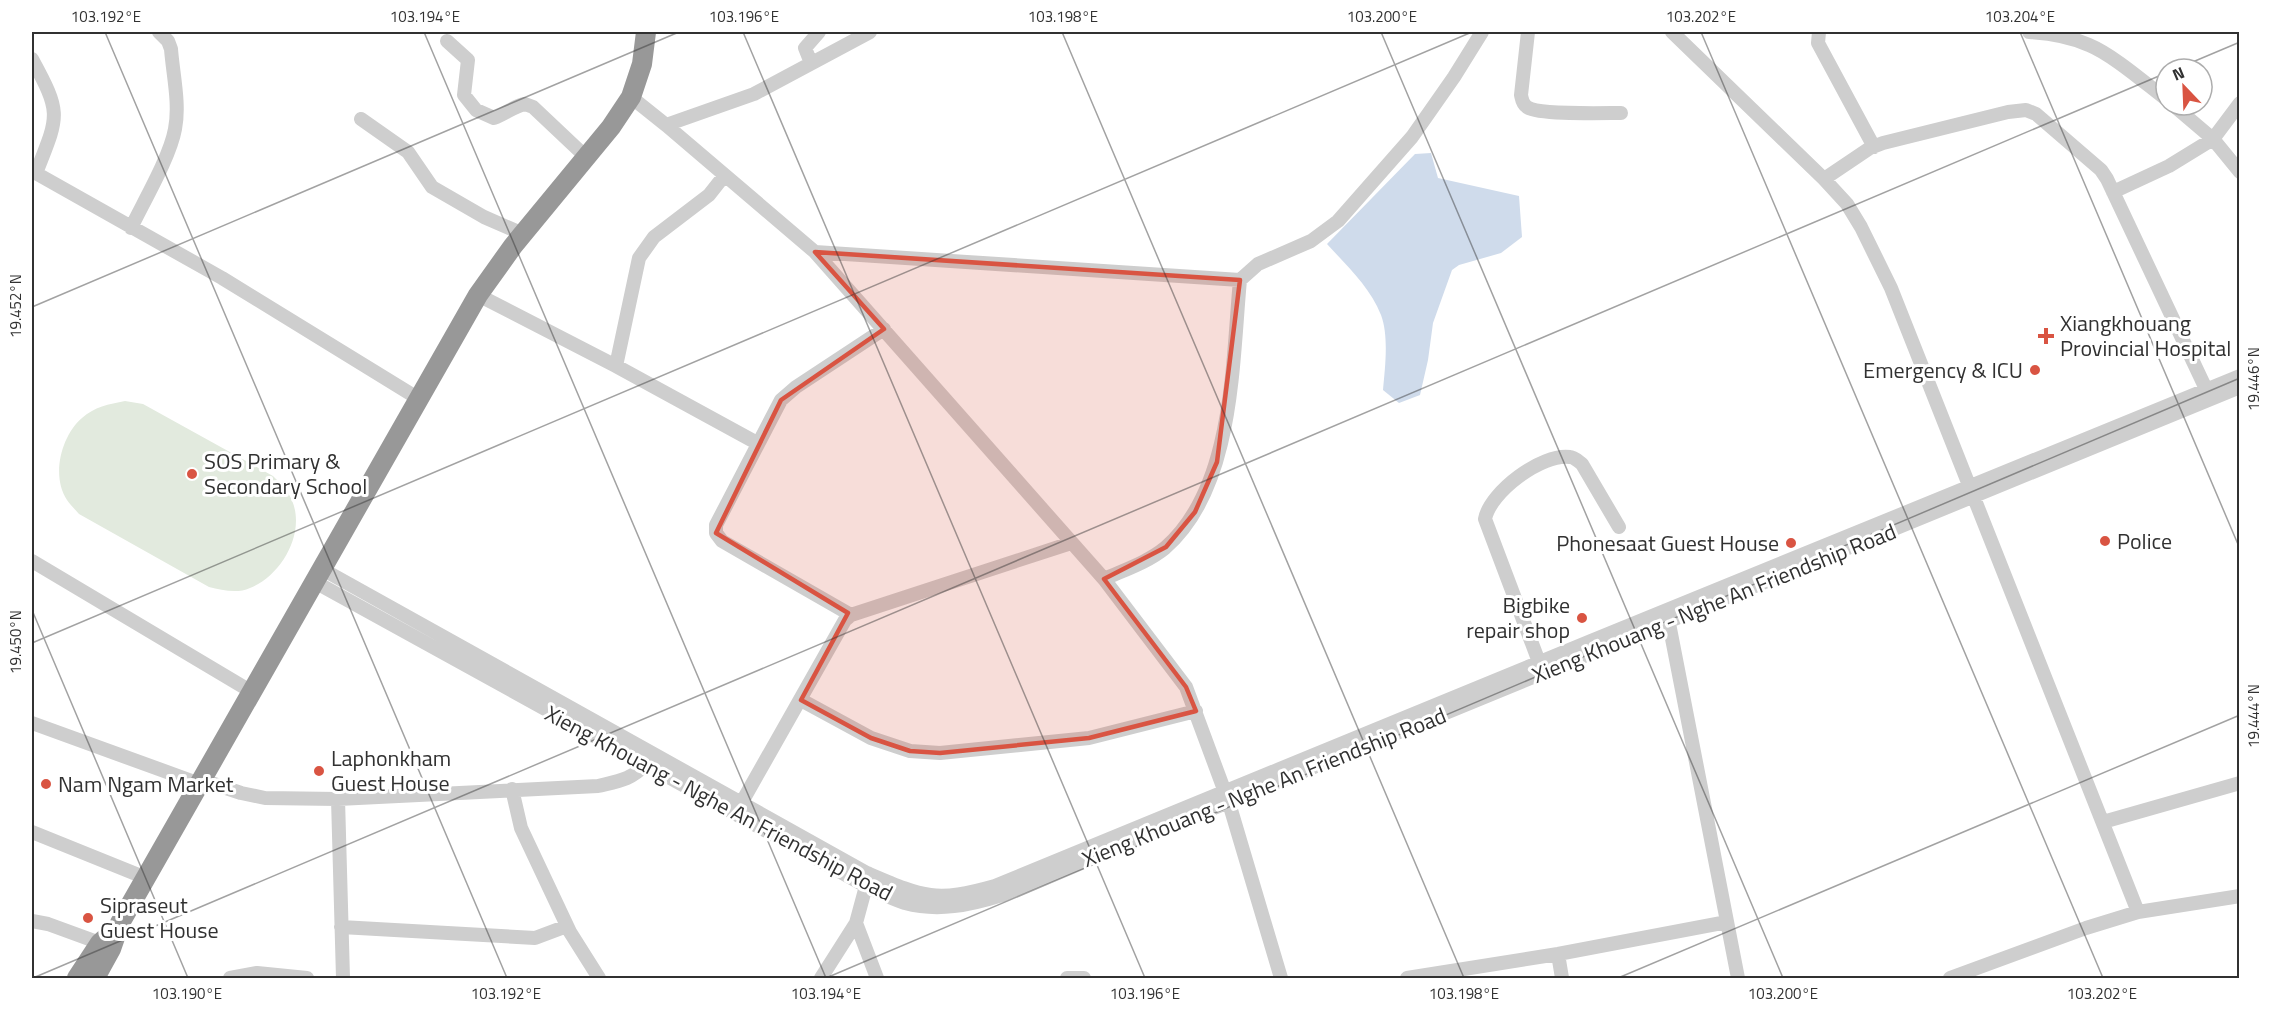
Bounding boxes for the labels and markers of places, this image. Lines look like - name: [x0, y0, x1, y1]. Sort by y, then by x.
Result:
- place label: Xiangkhouang Provincial Hospital: [2060, 306, 2231, 365]
- marker: Xiangkhouang Provincial Hospital: [2037, 327, 2055, 345]
- place label: Emergency & ICU: [1863, 353, 2023, 387]
- marker: Emergency & ICU: [2028, 363, 2042, 377]
- place label: SOS Primary & Secondary School: [204, 444, 367, 503]
- marker: SOS Primary & Secondary School: [185, 467, 199, 481]
- place label: Police: [2117, 524, 2172, 558]
- place label: Phonesaat Guest House: [1556, 526, 1779, 560]
- marker: Police: [2098, 534, 2112, 548]
- marker: Phonesaat Guest House: [1784, 536, 1798, 550]
- place label: Bigbike repair shop: [1466, 588, 1570, 647]
- marker: Bigbike repair shop: [1575, 611, 1589, 625]
- place label: Laphonkham Guest House: [331, 741, 451, 800]
- marker: Laphonkham Guest House: [312, 764, 326, 778]
- place label: Nam Ngam Market: [58, 767, 234, 801]
- marker: Nam Ngam Market: [39, 777, 53, 791]
- place label: Sipraseut Guest House: [100, 888, 219, 947]
- marker: Sipraseut Guest House: [81, 911, 95, 925]

